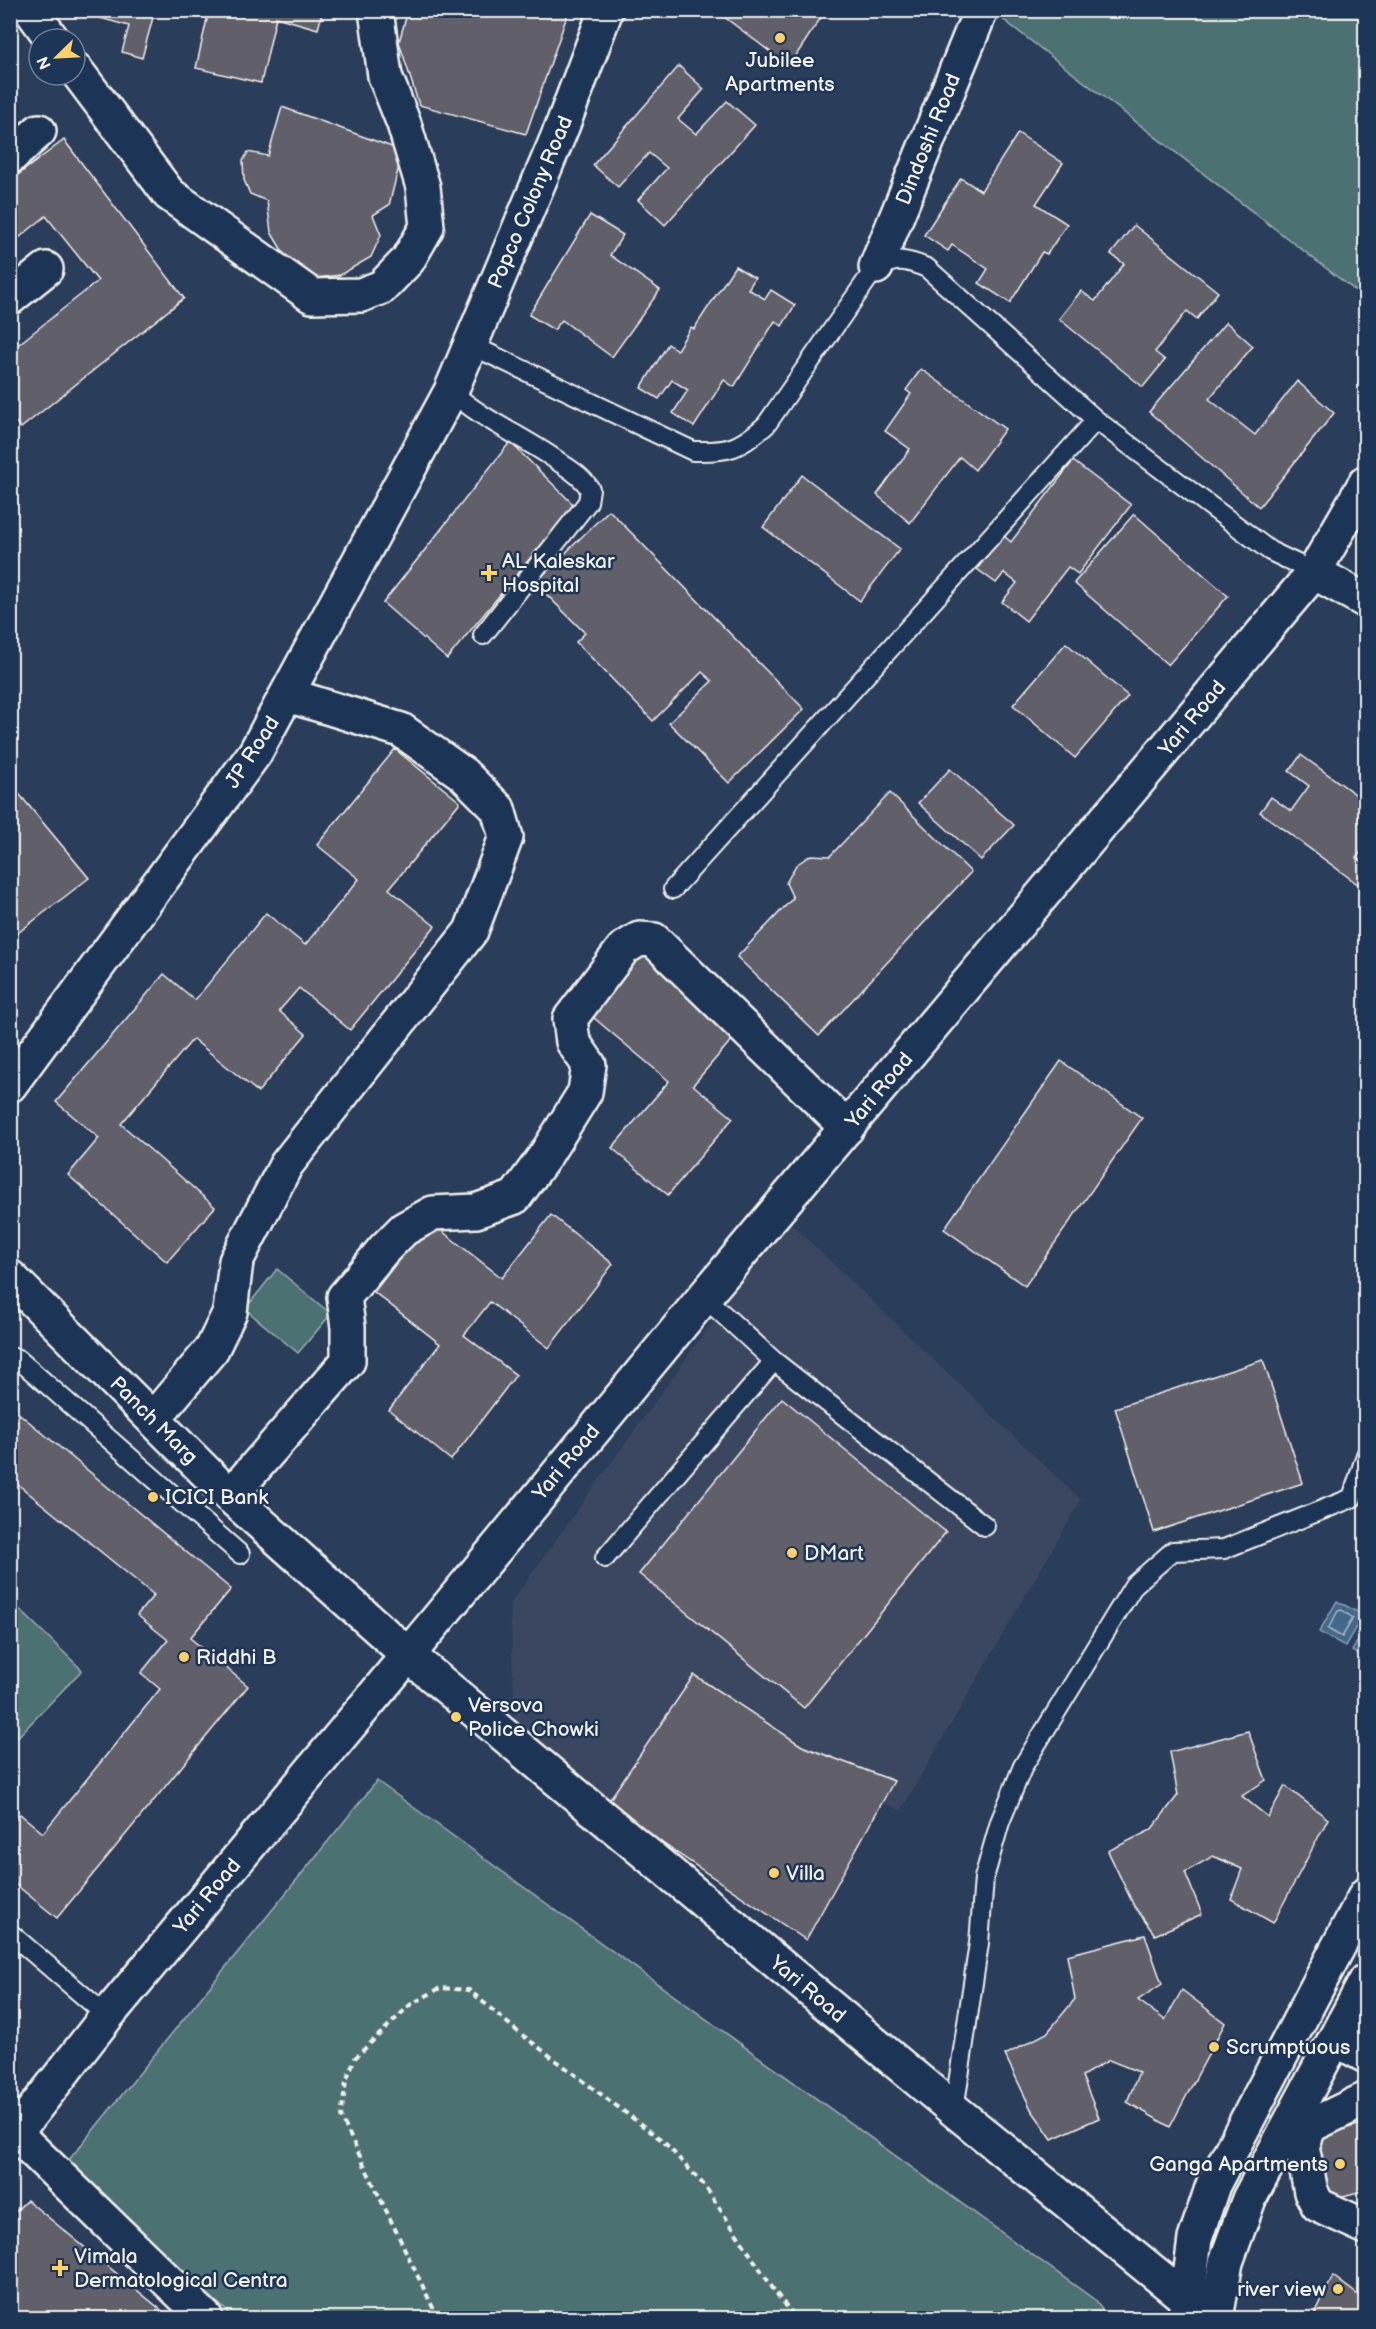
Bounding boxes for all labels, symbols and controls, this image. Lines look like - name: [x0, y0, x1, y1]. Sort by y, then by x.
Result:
- north arrow: [27, 27, 87, 87]
- marker: Jubilee Apartments: [773, 31, 787, 45]
- place label: Jubilee Apartments: [725, 48, 835, 97]
- text: N: [34, 53, 56, 72]
- street label: Dindoshi Road: [891, 70, 966, 208]
- street label: Popco Colony Road: [483, 112, 578, 292]
- place label: AL Kaleskar Hospital: [502, 549, 615, 598]
- marker: AL Kaleskar Hospital: [480, 564, 498, 582]
- street label: Yari Road: [1153, 675, 1231, 762]
- street label: JP Road: [220, 711, 285, 793]
- street label: Yari Road: [840, 1047, 918, 1134]
- street label: Panch Marg: [105, 1371, 203, 1469]
- street label: Yari Road: [527, 1419, 605, 1506]
- place label: ICICI Bank: [165, 1485, 269, 1510]
- marker: ICICI Bank: [146, 1490, 160, 1504]
- place label: DMart: [804, 1541, 864, 1566]
- marker: DMart: [785, 1546, 799, 1560]
- place label: Riddhi B: [196, 1645, 277, 1670]
- marker: Riddhi B: [177, 1650, 191, 1664]
- place label: Versova Police Chowki: [468, 1693, 599, 1742]
- marker: Versova Police Chowki: [449, 1710, 463, 1724]
- street label: Yari Road: [168, 1853, 246, 1940]
- place label: Villa: [786, 1861, 825, 1886]
- marker: Villa: [767, 1866, 781, 1880]
- street label: Yari Road: [764, 1950, 851, 2028]
- place label: Scrumptuous: [1226, 2035, 1350, 2060]
- marker: Scrumptuous: [1207, 2040, 1221, 2054]
- place label: Ganga Apartments: [1149, 2152, 1328, 2177]
- marker: Ganga Apartments: [1333, 2157, 1347, 2171]
- place label: Vimala Dermatological Centra: [74, 2244, 288, 2293]
- marker: Vimala Dermatological Centra: [51, 2259, 69, 2277]
- place label: river view: [1237, 2277, 1326, 2302]
- marker: river view: [1331, 2282, 1345, 2296]

